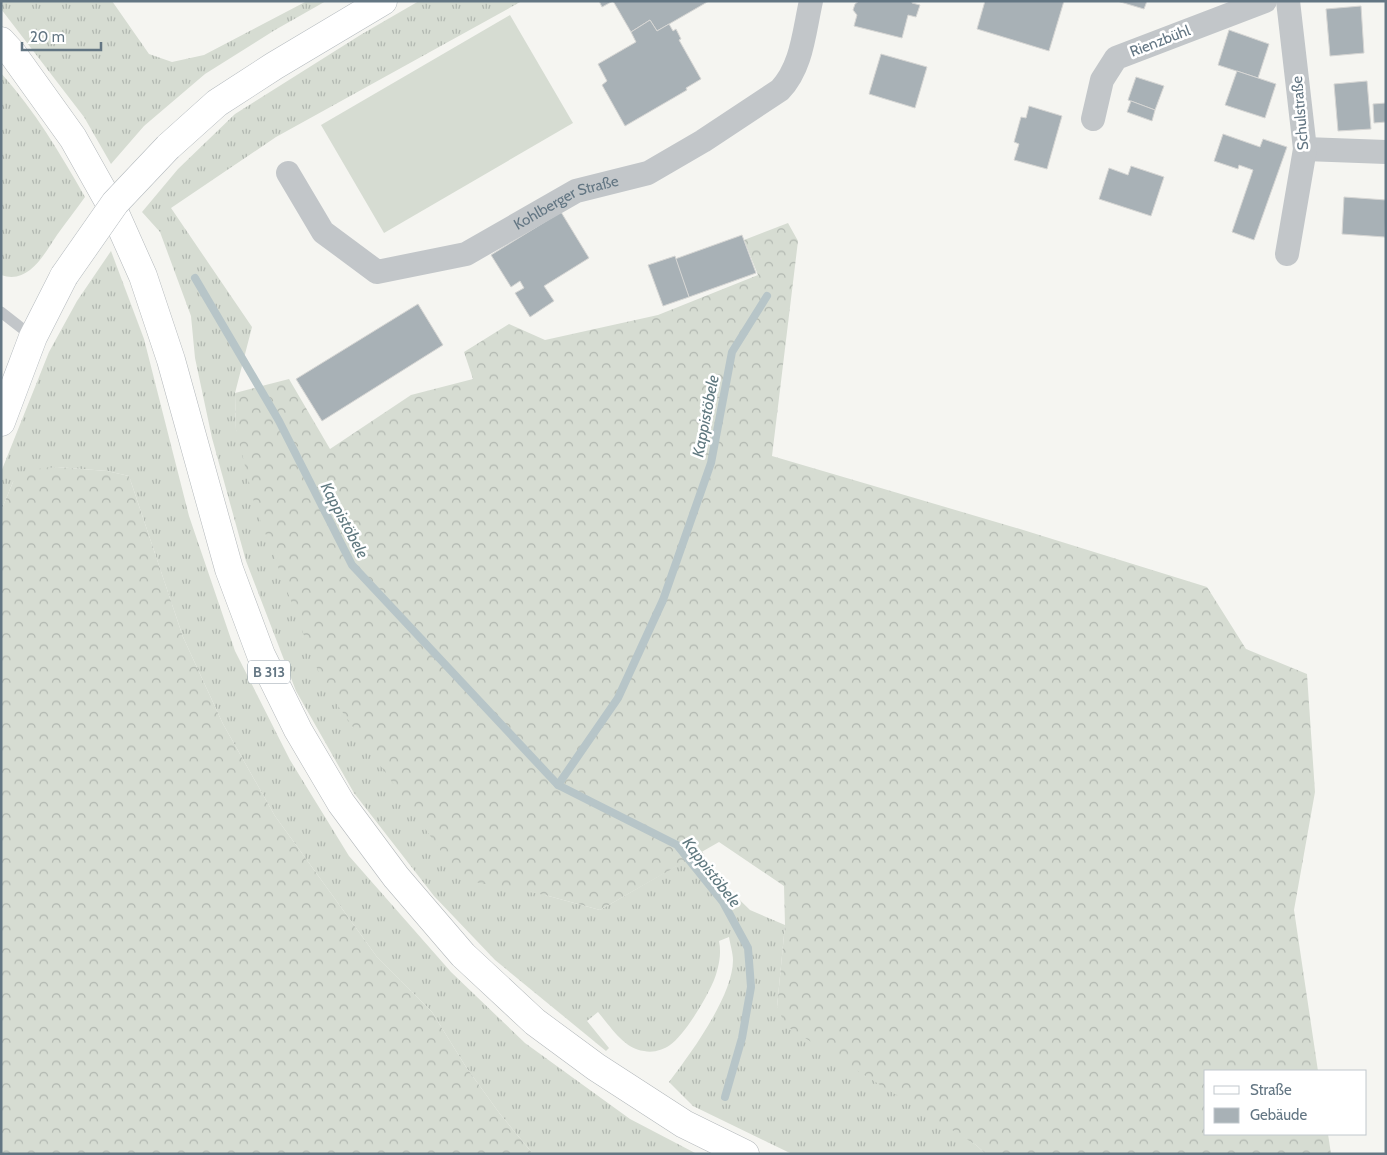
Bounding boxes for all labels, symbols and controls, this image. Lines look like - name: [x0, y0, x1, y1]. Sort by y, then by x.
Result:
- scale bar: [22, 20, 101, 52]
- street label: Rienzbühl: [1127, 21, 1193, 61]
- text: 20 m: [30, 28, 65, 46]
- street label: Schulstraße: [1288, 75, 1312, 151]
- street label: Kohlberger Straße: [511, 172, 621, 234]
- water label: Kappistöbele: [688, 373, 723, 459]
- water label: Kappistöbele: [317, 479, 373, 561]
- road number: B 313: [248, 660, 290, 684]
- water label: Kappistöbele: [678, 834, 745, 911]
- legend: [1204, 1070, 1367, 1135]
- text: Straße: [1250, 1081, 1292, 1099]
- text: Gebäude: [1250, 1106, 1307, 1124]

